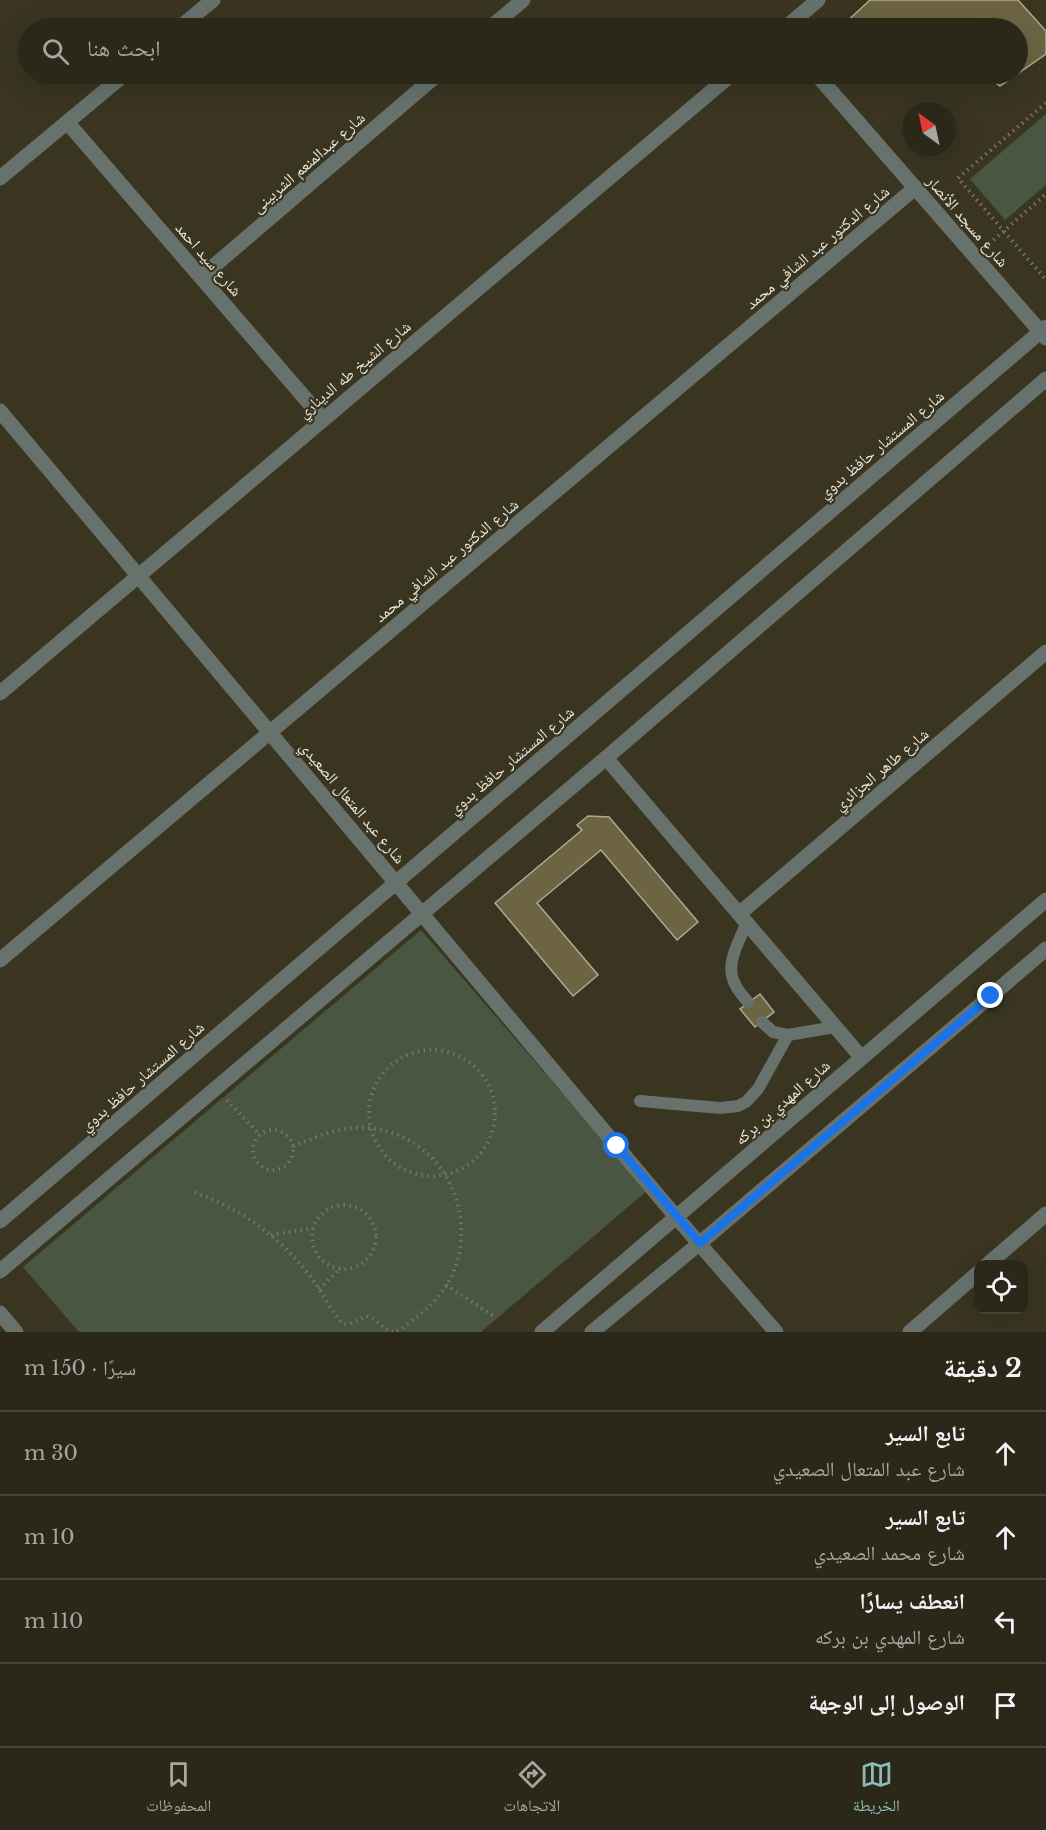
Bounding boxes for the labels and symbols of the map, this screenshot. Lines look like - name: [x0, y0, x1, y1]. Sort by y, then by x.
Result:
- north arrow: [902, 102, 956, 156]
- street label: شارع عبدالمنعم الشربينى: [247, 107, 369, 217]
- street label: شارع مسجد الأنصار: [921, 170, 1013, 272]
- street label: شارع الدكتور عبد الشافي محمد: [741, 181, 895, 315]
- street label: شارع سيد احمد: [171, 218, 247, 301]
- street label: شارع الشيخ طه الديناري: [293, 316, 417, 424]
- street label: شارع المستشار حافظ بدوي: [814, 386, 950, 505]
- street label: شارع الدكتور عبد الشافي محمد: [370, 494, 524, 628]
- street label: شارع المستشار حافظ بدوي: [444, 702, 580, 821]
- street label: شارع طاهر الجزائري: [829, 724, 934, 817]
- street label: شارع عبد المتعال الصعيدي: [294, 737, 410, 869]
- route end: [977, 982, 1003, 1008]
- street label: شارع المستشار حافظ بدوي: [76, 1017, 210, 1138]
- street label: شارع المهدي بن بركه: [730, 1055, 836, 1151]
- route start: [603, 1132, 629, 1158]

